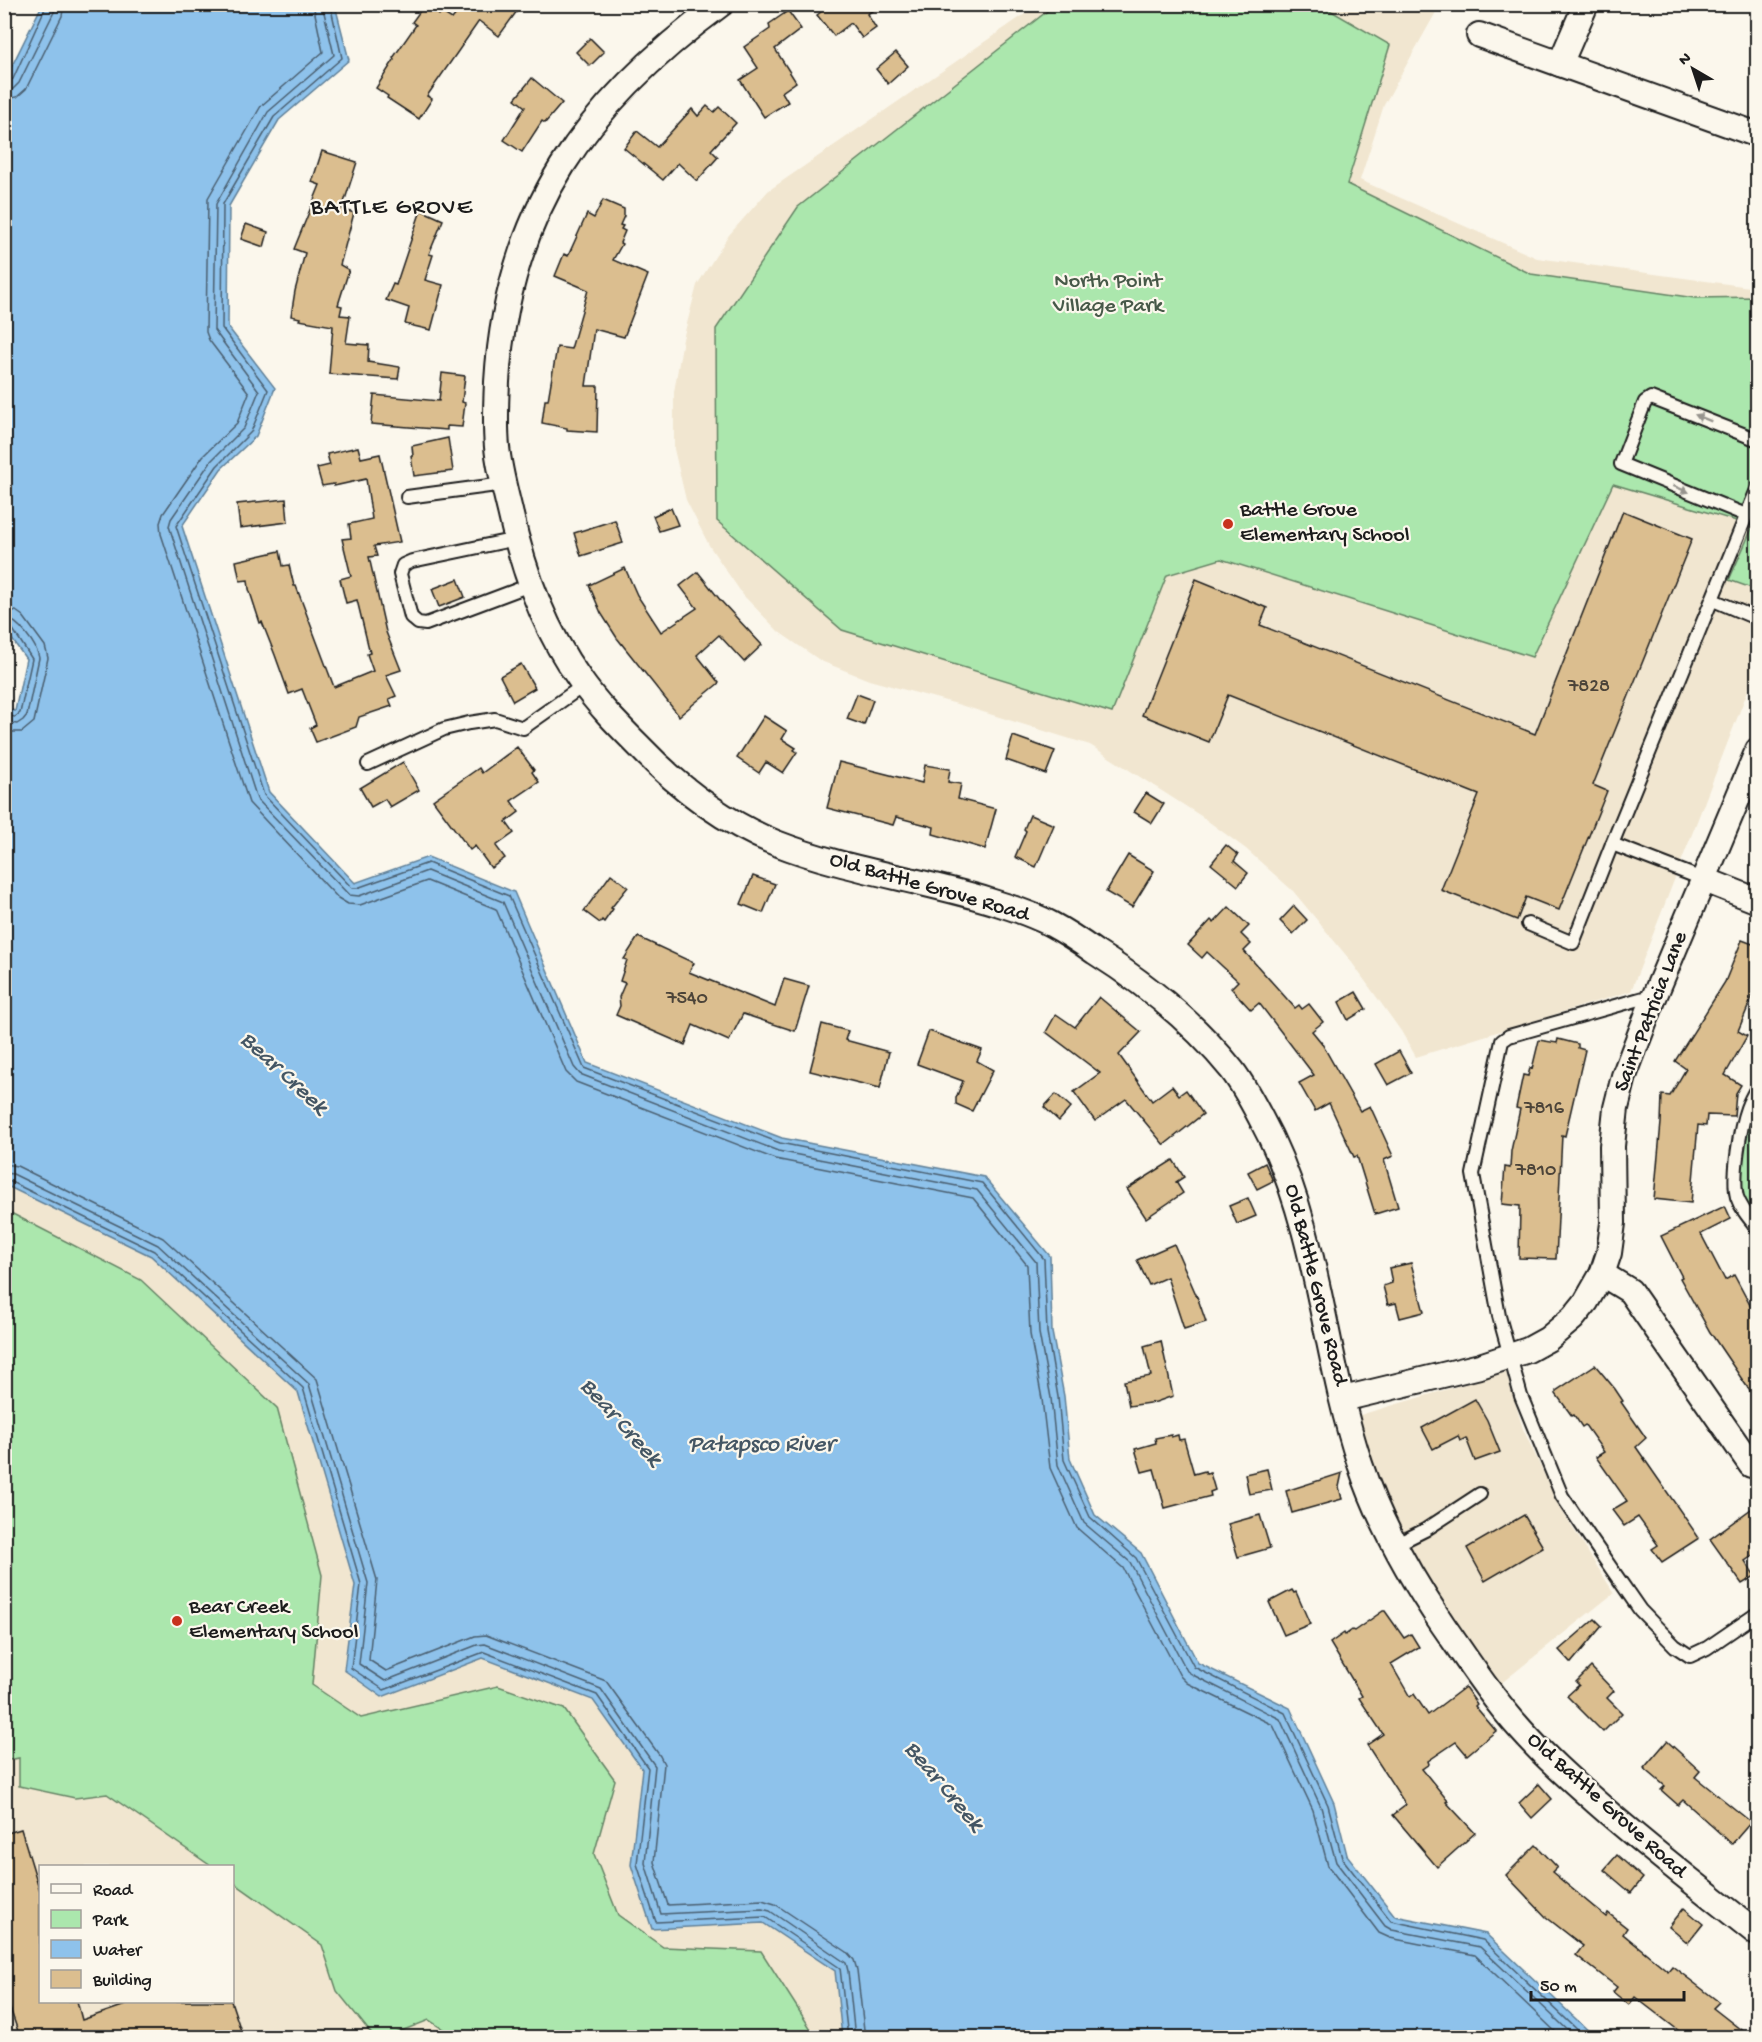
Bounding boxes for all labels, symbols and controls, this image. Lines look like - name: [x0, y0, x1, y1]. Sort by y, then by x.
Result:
- north arrow: [1663, 39, 1723, 99]
- text: N: [1676, 49, 1696, 71]
- district label: BATTLE GROVE: [310, 194, 473, 223]
- park label: North Point Village Park: [1052, 269, 1165, 320]
- one-way arrow: [1694, 413, 1712, 423]
- one-way arrow: [1673, 484, 1691, 494]
- place label: Battle Grove Elementary School: [1239, 498, 1410, 549]
- marker: Battle Grove Elementary School: [1221, 517, 1235, 531]
- house number: 7828: [1567, 676, 1610, 699]
- street label: Old Battle Grove Road: [826, 847, 1034, 930]
- street label: Saint Patricia Lane: [1609, 928, 1695, 1096]
- house number: 7540: [665, 988, 708, 1011]
- water label: Bear Creek: [233, 1026, 334, 1123]
- house number: 7816: [1523, 1098, 1565, 1121]
- house number: 7810: [1515, 1160, 1556, 1183]
- street label: Old Battle Grove Road: [1277, 1182, 1353, 1390]
- water label: Bear Creek: [573, 1373, 669, 1475]
- water label: Patapsco River: [688, 1431, 838, 1460]
- place label: Bear Creek Elementary School: [188, 1595, 359, 1646]
- marker: Bear Creek Elementary School: [170, 1614, 184, 1628]
- street label: Old Battle Grove Road: [1521, 1727, 1693, 1886]
- water label: Bear Creek: [897, 1736, 991, 1840]
- legend: [39, 1865, 234, 2003]
- text: Road: [93, 1881, 134, 1902]
- text: Park: [92, 1911, 129, 1932]
- text: Water: [93, 1941, 143, 1962]
- scale bar: [1531, 1964, 1684, 2002]
- text: Building: [92, 1971, 152, 1992]
- text: 50 m: [1540, 1977, 1577, 1998]

